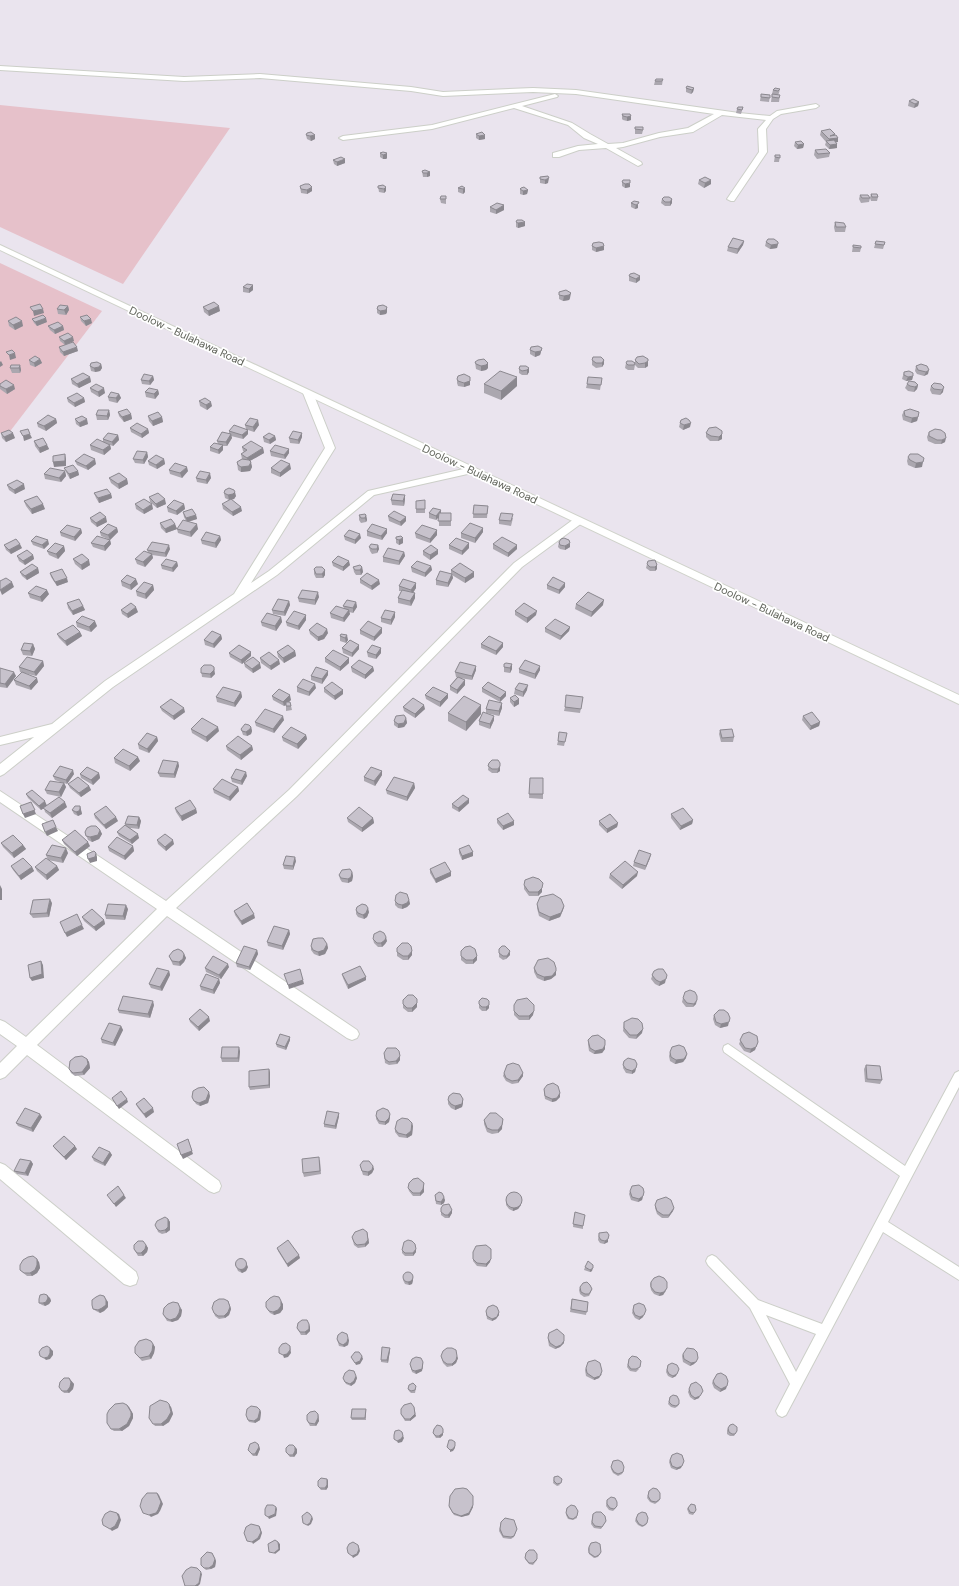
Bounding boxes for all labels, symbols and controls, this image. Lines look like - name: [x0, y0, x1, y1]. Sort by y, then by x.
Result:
- street label: Doolow - Bulahawa Road: [127, 303, 247, 369]
- street label: Doolow - Bulahawa Road: [420, 441, 540, 507]
- street label: Doolow - Bulahawa Road: [712, 579, 832, 645]

